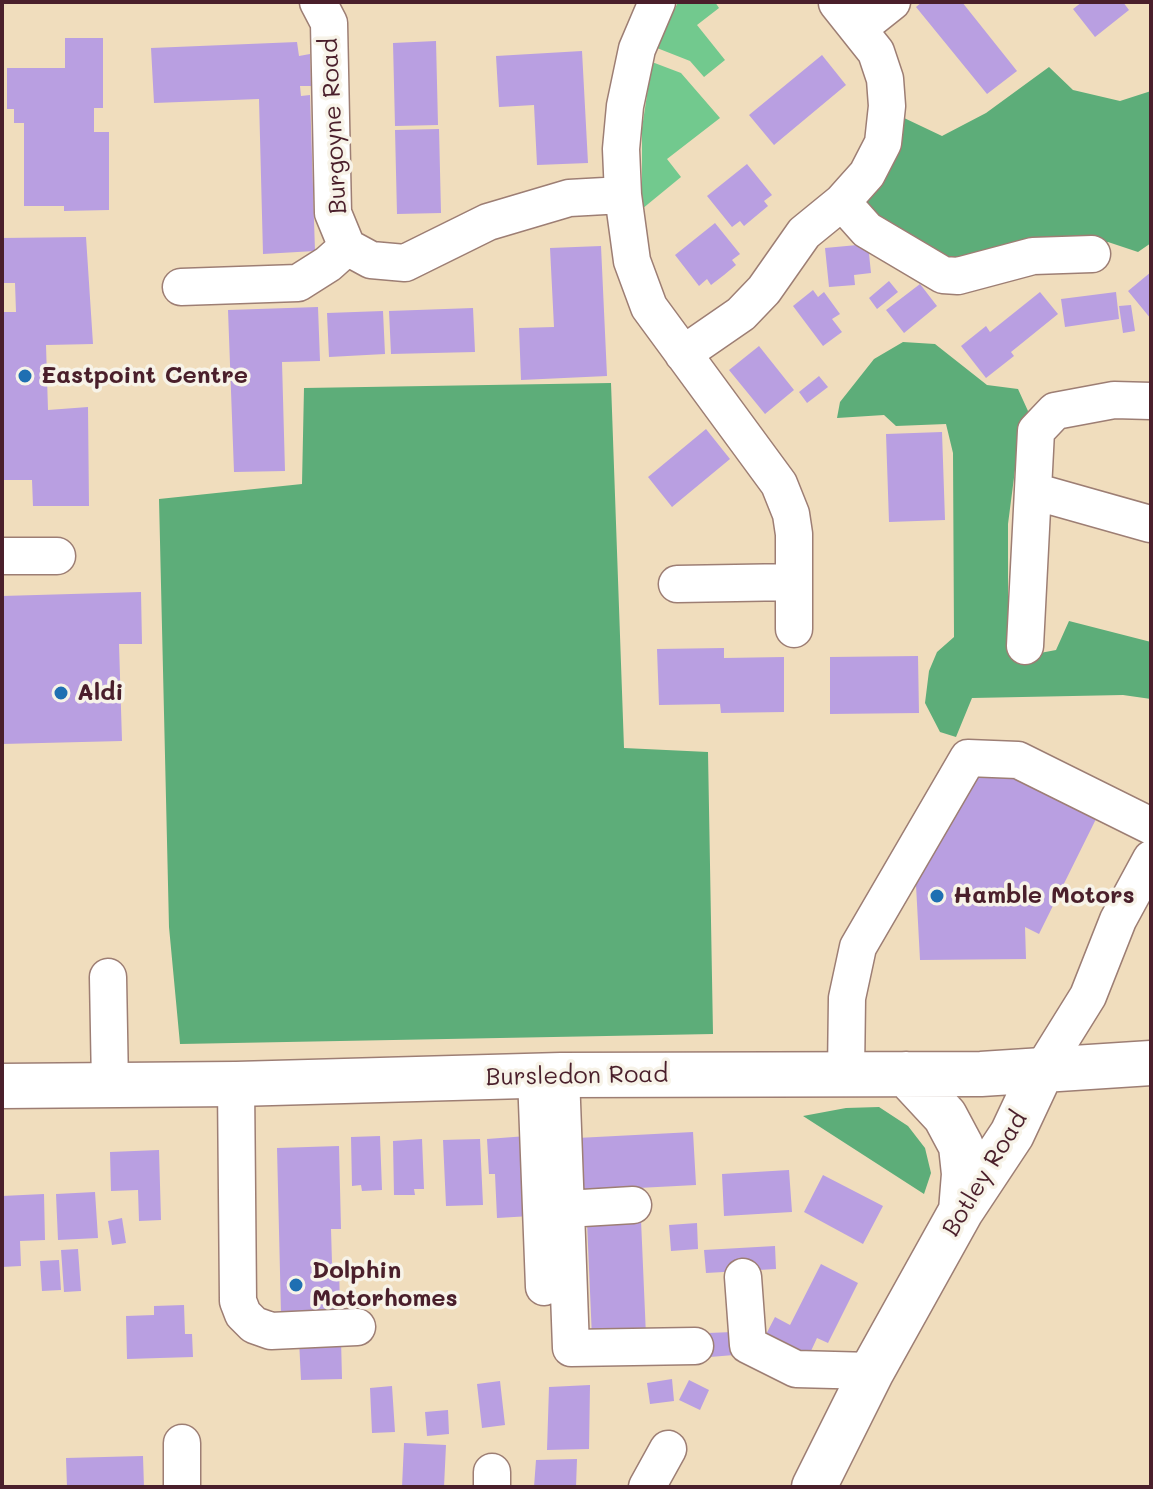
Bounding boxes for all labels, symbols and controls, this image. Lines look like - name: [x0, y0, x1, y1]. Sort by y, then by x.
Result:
- street label: Burgoyne Road: [315, 37, 353, 215]
- place label: Eastpoint Centre: [41, 362, 248, 390]
- marker: Eastpoint Centre: [16, 367, 34, 385]
- place label: Aldi: [77, 679, 124, 707]
- marker: Aldi: [52, 684, 70, 702]
- place label: Hamble Motors: [953, 882, 1135, 910]
- marker: Hamble Motors: [928, 887, 946, 905]
- street label: Bursledon Road: [485, 1060, 669, 1092]
- street label: Botley Road: [936, 1106, 1034, 1242]
- place label: Dolphin Motorhomes: [312, 1257, 458, 1313]
- marker: Dolphin Motorhomes: [287, 1276, 305, 1294]

